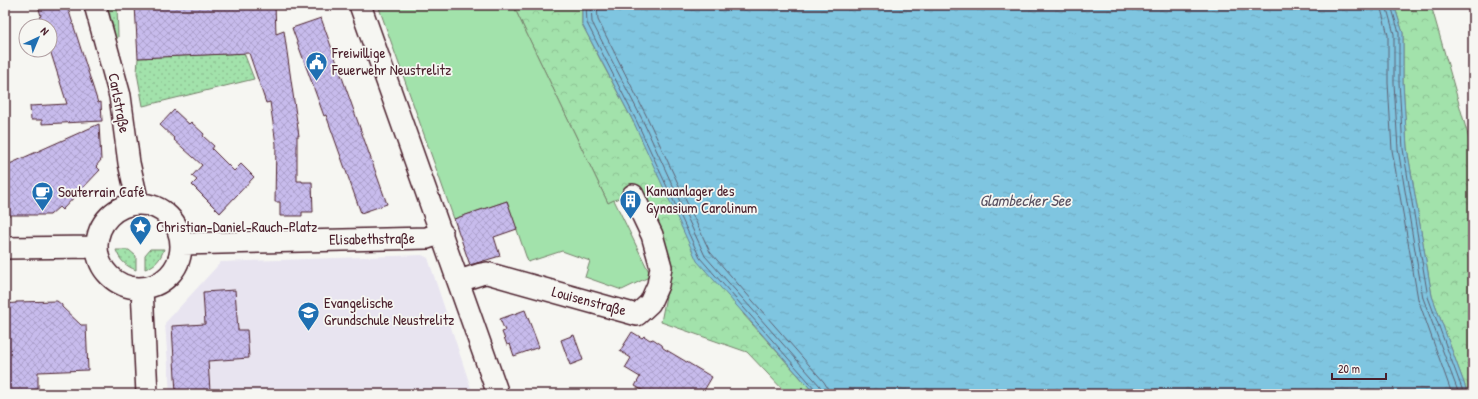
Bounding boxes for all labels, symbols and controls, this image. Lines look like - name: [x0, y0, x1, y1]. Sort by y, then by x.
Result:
- north arrow: [18, 18, 58, 58]
- text: N: [38, 24, 52, 38]
- place label: Freiwillige Feuerwehr Neustrelitz: [331, 42, 452, 80]
- public building icon: Freiwillige Feuerwehr Neustrelitz: [304, 49, 330, 82]
- street label: Carlstraße: [103, 71, 136, 135]
- cafe icon: Souterrain Café: [29, 179, 55, 212]
- place label: Kanuanlager des Gynasium Carolinum: [646, 180, 757, 218]
- place label: Souterrain Café: [58, 181, 145, 202]
- building icon: Kanuanlager des Gynasium Carolinum: [617, 187, 643, 220]
- water label: Glambecker See: [979, 189, 1071, 211]
- place icon: Christian-Daniel-Rauch-Platz: [127, 214, 153, 247]
- place label: Christian-Daniel-Rauch-Platz: [156, 216, 318, 237]
- street label: Elisabethstraße: [329, 227, 415, 250]
- street label: Louisenstraße: [550, 281, 629, 321]
- place label: Evangelische Grundschule Neustrelitz: [324, 292, 455, 330]
- school or university icon: Evangelische Grundschule Neustrelitz: [296, 299, 322, 332]
- scale bar: [1332, 355, 1386, 381]
- text: 20 m: [1338, 360, 1360, 377]

